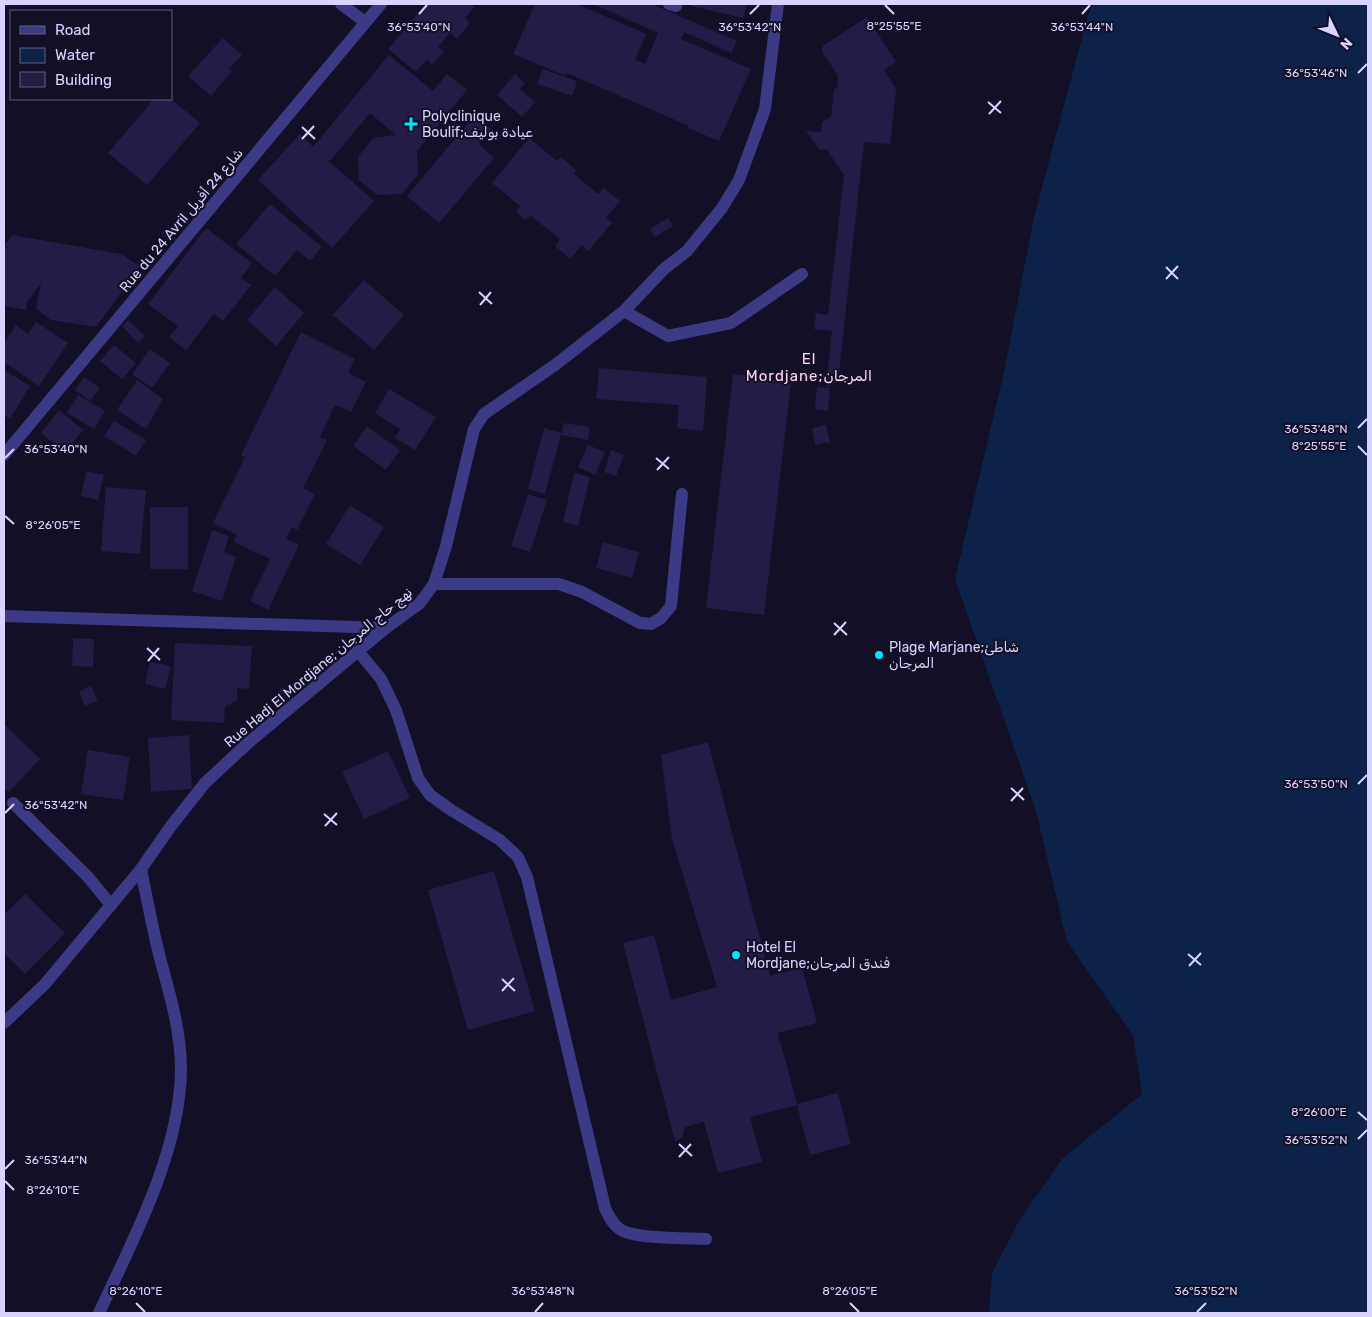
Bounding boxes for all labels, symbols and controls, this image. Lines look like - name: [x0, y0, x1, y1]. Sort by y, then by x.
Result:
- legend: [10, 10, 172, 100]
- north arrow: [1312, 10, 1362, 60]
- text: 8°25'55"E: [866, 19, 922, 33]
- text: 36°53'40"N: [387, 20, 451, 34]
- text: 36°53'42"N: [719, 20, 781, 34]
- text: 36°53'44"N: [1051, 20, 1113, 34]
- text: Road: [55, 21, 91, 39]
- text: N: [1336, 34, 1356, 53]
- text: Water: [55, 46, 95, 64]
- text: 36°53'46"N: [1285, 66, 1347, 80]
- text: Building: [55, 71, 112, 89]
- place label: Polyclinique Boulif;عيادة بوليف: [422, 108, 533, 141]
- marker: Polyclinique Boulif;عيادة بوليف: [404, 117, 418, 131]
- street label: Rue du 24 Avril شارع 24 أفريل: [116, 145, 248, 297]
- district label: El Mordjane;المرجان: [746, 350, 872, 385]
- text: 36°53'48"N: [1284, 422, 1348, 436]
- text: 8°25'55"E: [1291, 439, 1347, 453]
- text: 36°53'40"N: [24, 442, 88, 456]
- text: 8°26'05"E: [25, 518, 81, 532]
- street label: Rue Hadj El Mordjane; نهج حاج المرجان: [221, 584, 417, 753]
- place label: Plage Marjane;شاطئ المرجان: [889, 639, 1019, 672]
- marker: Plage Marjane;شاطئ المرجان: [873, 649, 885, 661]
- text: 36°53'50"N: [1284, 777, 1348, 791]
- text: 36°53'42"N: [25, 798, 87, 812]
- place label: Hotel El Mordjane;فندق المرجان: [746, 939, 890, 972]
- marker: Hotel El Mordjane;فندق المرجان: [730, 949, 742, 961]
- text: 8°26'00"E: [1291, 1105, 1347, 1119]
- text: 36°53'52"N: [1284, 1133, 1348, 1147]
- text: 36°53'44"N: [25, 1153, 87, 1167]
- text: 8°26'10"E: [26, 1183, 80, 1197]
- text: 8°26'10"E: [109, 1284, 163, 1298]
- text: 36°53'48"N: [511, 1284, 575, 1298]
- text: 8°26'05"E: [822, 1284, 878, 1298]
- text: 36°53'52"N: [1174, 1284, 1238, 1298]

